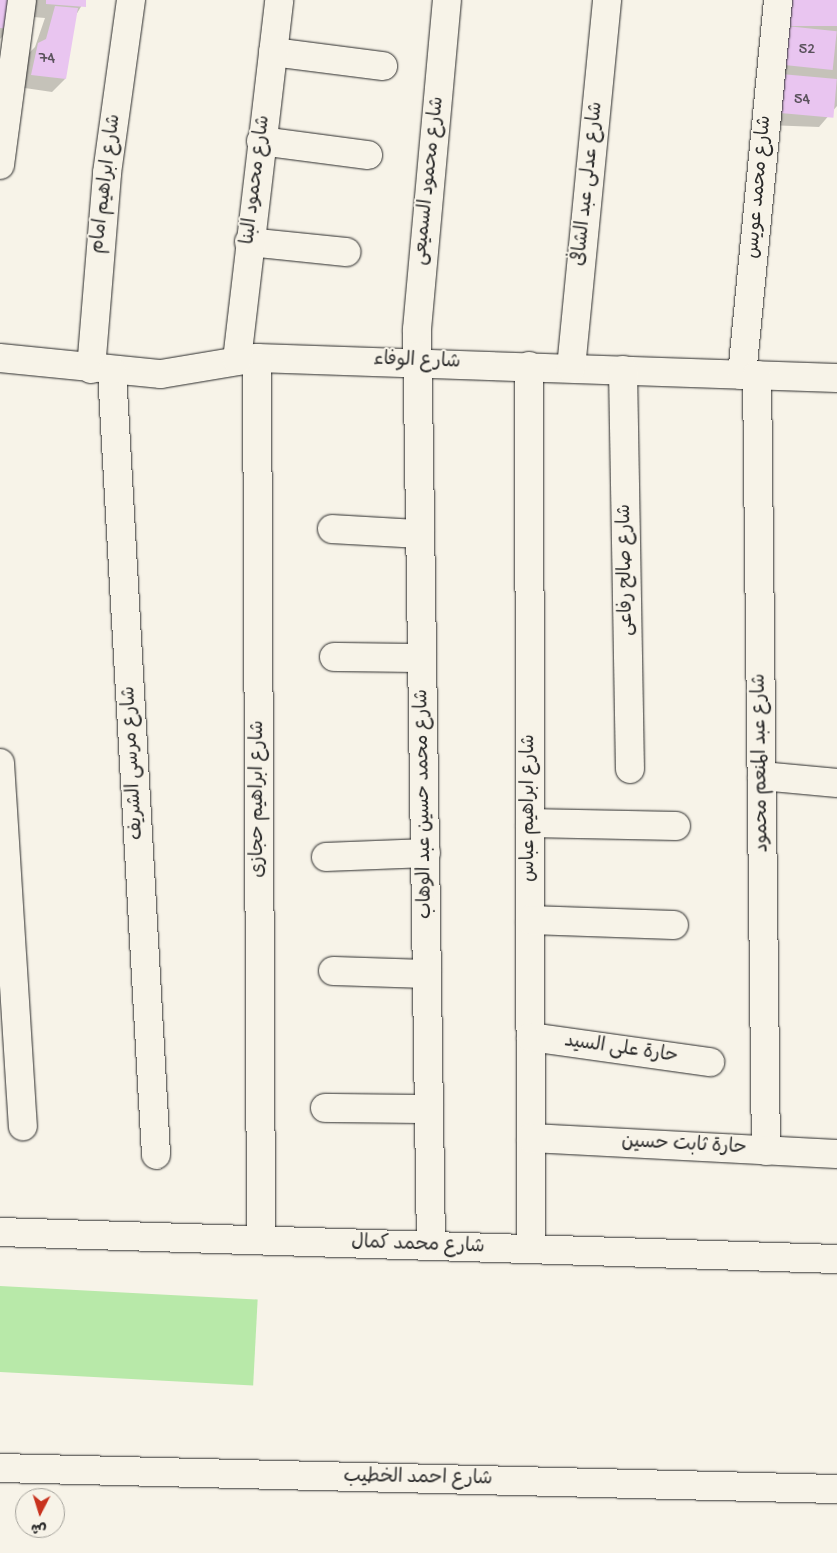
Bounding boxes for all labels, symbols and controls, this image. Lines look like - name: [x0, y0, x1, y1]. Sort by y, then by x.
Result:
- house number: 52: [799, 41, 815, 61]
- house number: 74: [39, 50, 55, 70]
- house number: 54: [794, 91, 810, 111]
- street label: شارع محمود السميعى: [410, 96, 450, 266]
- street label: شارع عدلى عبد الشافى: [569, 101, 609, 267]
- street label: شارع ابراهيم امام: [87, 113, 127, 255]
- street label: شارع محمود البنا: [238, 114, 276, 246]
- street label: شارع محمد عويس: [742, 115, 778, 259]
- street label: شارع الوفاء: [373, 349, 461, 375]
- street label: شارع صالح رفاعى: [614, 504, 640, 636]
- street label: شارع عبد المنعم محمود: [749, 673, 775, 853]
- street label: شارع مرسى الشريف: [119, 686, 149, 840]
- street label: شارع محمد حسين عبد الوهاب: [412, 689, 438, 919]
- street label: شارع ابراهيم حجازى: [248, 720, 270, 878]
- street label: شارع ابراهيم عباس: [519, 734, 541, 882]
- street label: حارة على السيد: [563, 1031, 679, 1069]
- street label: حارة ثابت حسين: [621, 1131, 747, 1161]
- street label: شارع محمد كمال: [351, 1232, 485, 1260]
- street label: شارع احمد الخطيب: [343, 1466, 493, 1492]
- north arrow: [15, 1488, 65, 1538]
- text: ش: [30, 1518, 47, 1537]

